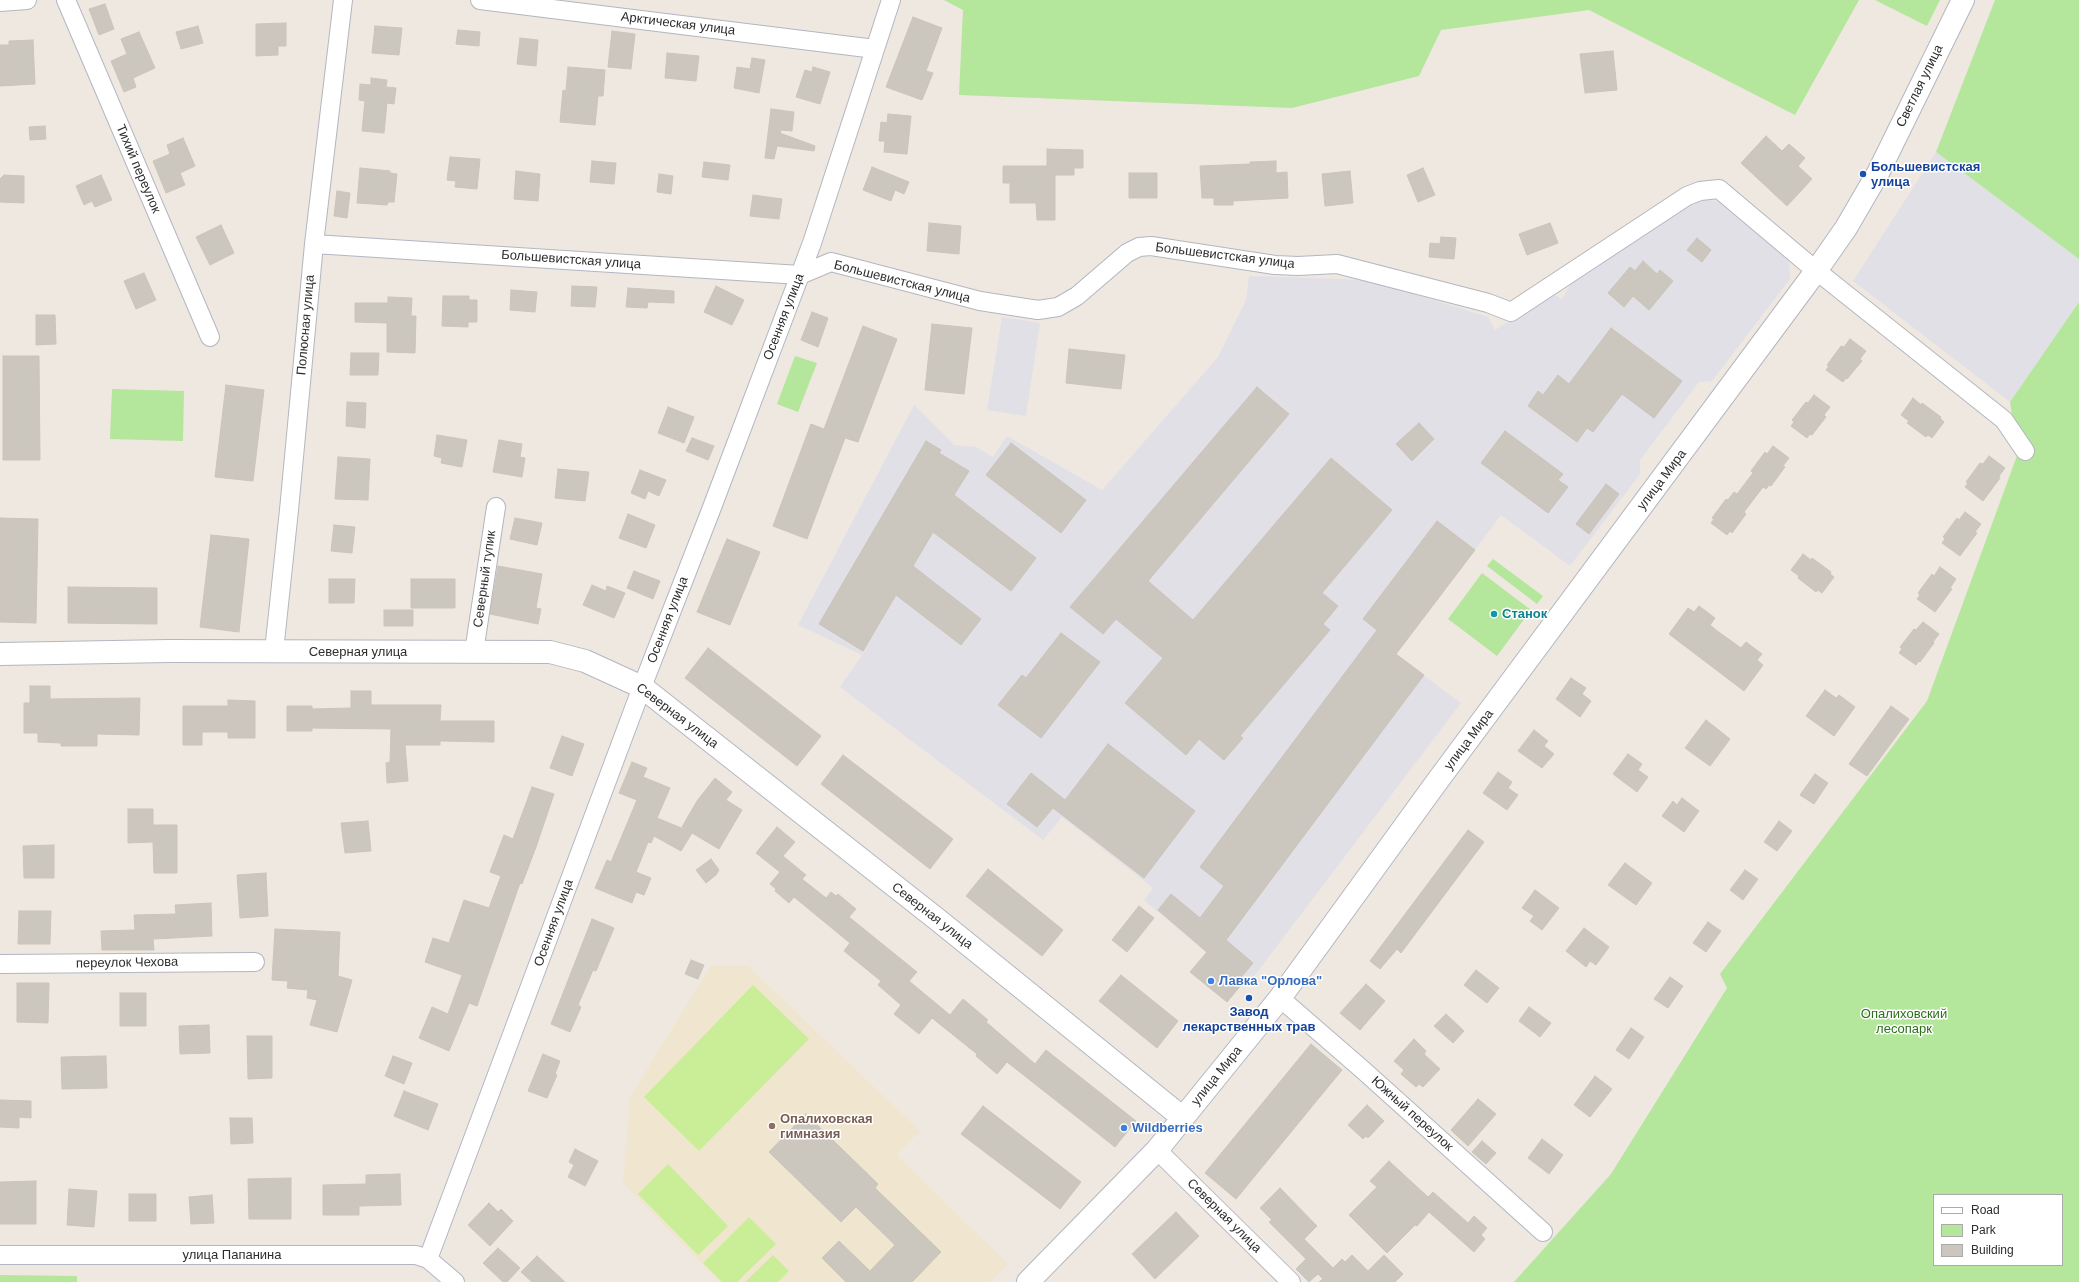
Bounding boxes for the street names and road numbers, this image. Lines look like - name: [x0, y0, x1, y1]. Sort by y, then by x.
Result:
- street label: Арктическая улица: [620, 9, 736, 39]
- street label: Светлая улица: [1893, 42, 1947, 130]
- street label: Тихий переулок: [112, 122, 164, 216]
- street label: Большевистская улица: [1155, 240, 1295, 272]
- street label: Большевистская улица: [501, 247, 641, 273]
- street label: Большевистская улица: [832, 257, 972, 307]
- street label: Осенняя улица: [760, 271, 808, 363]
- street label: Полюсная улица: [294, 274, 318, 376]
- street label: улица Мира: [1634, 447, 1690, 513]
- street label: Северный тупик: [470, 529, 500, 629]
- street label: Осенняя улица: [644, 574, 692, 666]
- street label: Северная улица: [309, 644, 407, 660]
- street label: Северная улица: [633, 680, 721, 752]
- street label: улица Мира: [1441, 707, 1497, 773]
- street label: Осенняя улица: [531, 877, 577, 969]
- street label: Северная улица: [888, 879, 976, 953]
- street label: переулок Чехова: [76, 954, 178, 972]
- street label: улица Мира: [1188, 1043, 1246, 1109]
- street label: Южный переулок: [1368, 1073, 1456, 1155]
- street label: Северная улица: [1184, 1176, 1264, 1256]
- street label: улица Папанина: [182, 1247, 282, 1263]

